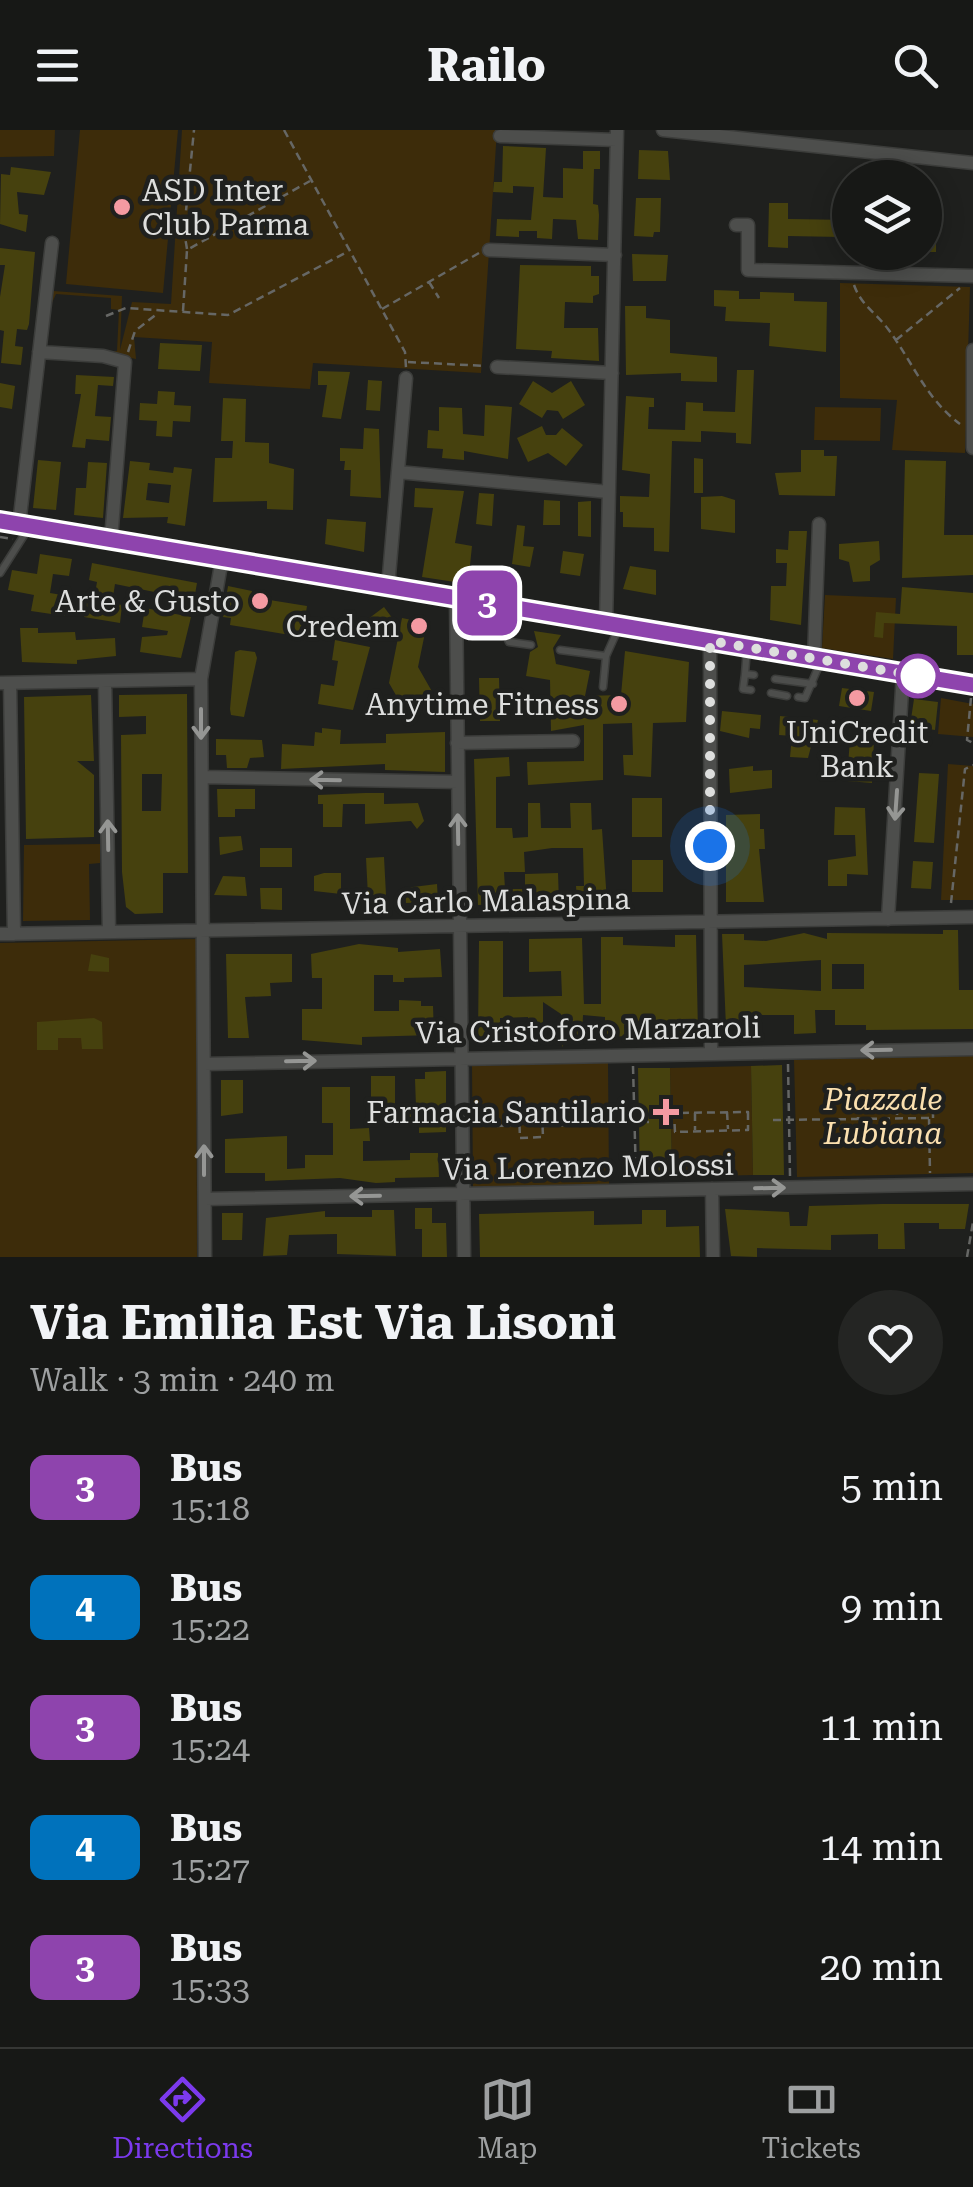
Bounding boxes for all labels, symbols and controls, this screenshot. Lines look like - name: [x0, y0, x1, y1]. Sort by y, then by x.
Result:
- icon: menu: [30, 38, 85, 93]
- icon: search: [888, 38, 943, 93]
- text: Railo: [427, 39, 546, 92]
- map controls: [832, 160, 942, 270]
- button: layers: [832, 160, 942, 270]
- place label: ASD Inter Club Parma: [142, 173, 309, 242]
- marker: ASD Inter Club Parma: [111, 196, 133, 218]
- line badge: 3: [454, 570, 520, 636]
- text: 3: [477, 583, 497, 624]
- place label: Arte & Gusto: [55, 584, 240, 619]
- marker: Arte & Gusto: [249, 590, 271, 612]
- place label: Credem: [286, 609, 399, 644]
- marker: Credem: [408, 615, 430, 637]
- unlabelled marker: [897, 655, 939, 697]
- place label: Anytime Fitness: [365, 687, 599, 722]
- marker: UniCredit Bank: [846, 687, 868, 709]
- marker: Anytime Fitness: [608, 693, 630, 715]
- one-way arrow: [192, 708, 210, 740]
- place label: UniCredit Bank: [786, 715, 928, 784]
- one-way arrow: [310, 770, 342, 789]
- one-way arrow: [886, 789, 905, 821]
- one-way arrow: [449, 813, 468, 845]
- one-way arrow: [98, 819, 117, 851]
- your location: [685, 821, 735, 871]
- street label: Via Carlo Malaspina: [341, 881, 631, 921]
- street label: Via Cristoforo Marzaroli: [415, 1009, 761, 1051]
- one-way arrow: [860, 1041, 892, 1060]
- one-way arrow: [285, 1052, 317, 1071]
- park label: Piazzale Lubiana: [823, 1082, 942, 1151]
- place label: Farmacia Santilario: [366, 1095, 646, 1130]
- marker: Farmacia Santilario: [655, 1101, 677, 1123]
- one-way arrow: [194, 1144, 214, 1176]
- street label: Via Lorenzo Molossi: [442, 1147, 734, 1187]
- one-way arrow: [753, 1179, 785, 1198]
- one-way arrow: [350, 1186, 382, 1206]
- button: heart: [838, 1290, 943, 1395]
- text: Via Emilia Est Via Lisoni: [30, 1295, 616, 1351]
- text: Walk · 3 min · 240 m: [30, 1361, 334, 1399]
- text: Bus: [170, 1446, 242, 1490]
- text: 5 min: [841, 1465, 943, 1509]
- text: 3: [75, 1467, 95, 1508]
- text: 15:18: [170, 1490, 250, 1528]
- text: Bus: [170, 1566, 242, 1610]
- text: 9 min: [841, 1585, 943, 1629]
- text: 4: [75, 1587, 95, 1628]
- text: 15:22: [170, 1610, 250, 1648]
- text: Bus: [170, 1686, 242, 1730]
- text: 11 min: [820, 1705, 943, 1749]
- text: 3: [75, 1707, 95, 1748]
- text: 15:24: [170, 1730, 250, 1768]
- text: Bus: [170, 1806, 242, 1850]
- text: 14 min: [820, 1825, 943, 1869]
- text: 4: [75, 1827, 95, 1868]
- text: 15:27: [170, 1850, 250, 1888]
- text: Bus: [170, 1926, 242, 1970]
- text: 20 min: [820, 1945, 943, 1989]
- text: 3: [75, 1947, 95, 1988]
- text: 15:33: [170, 1970, 250, 2008]
- tab: Directions: [112, 2072, 253, 2165]
- tab: Map: [477, 2072, 537, 2165]
- tab: Tickets: [761, 2072, 861, 2165]

